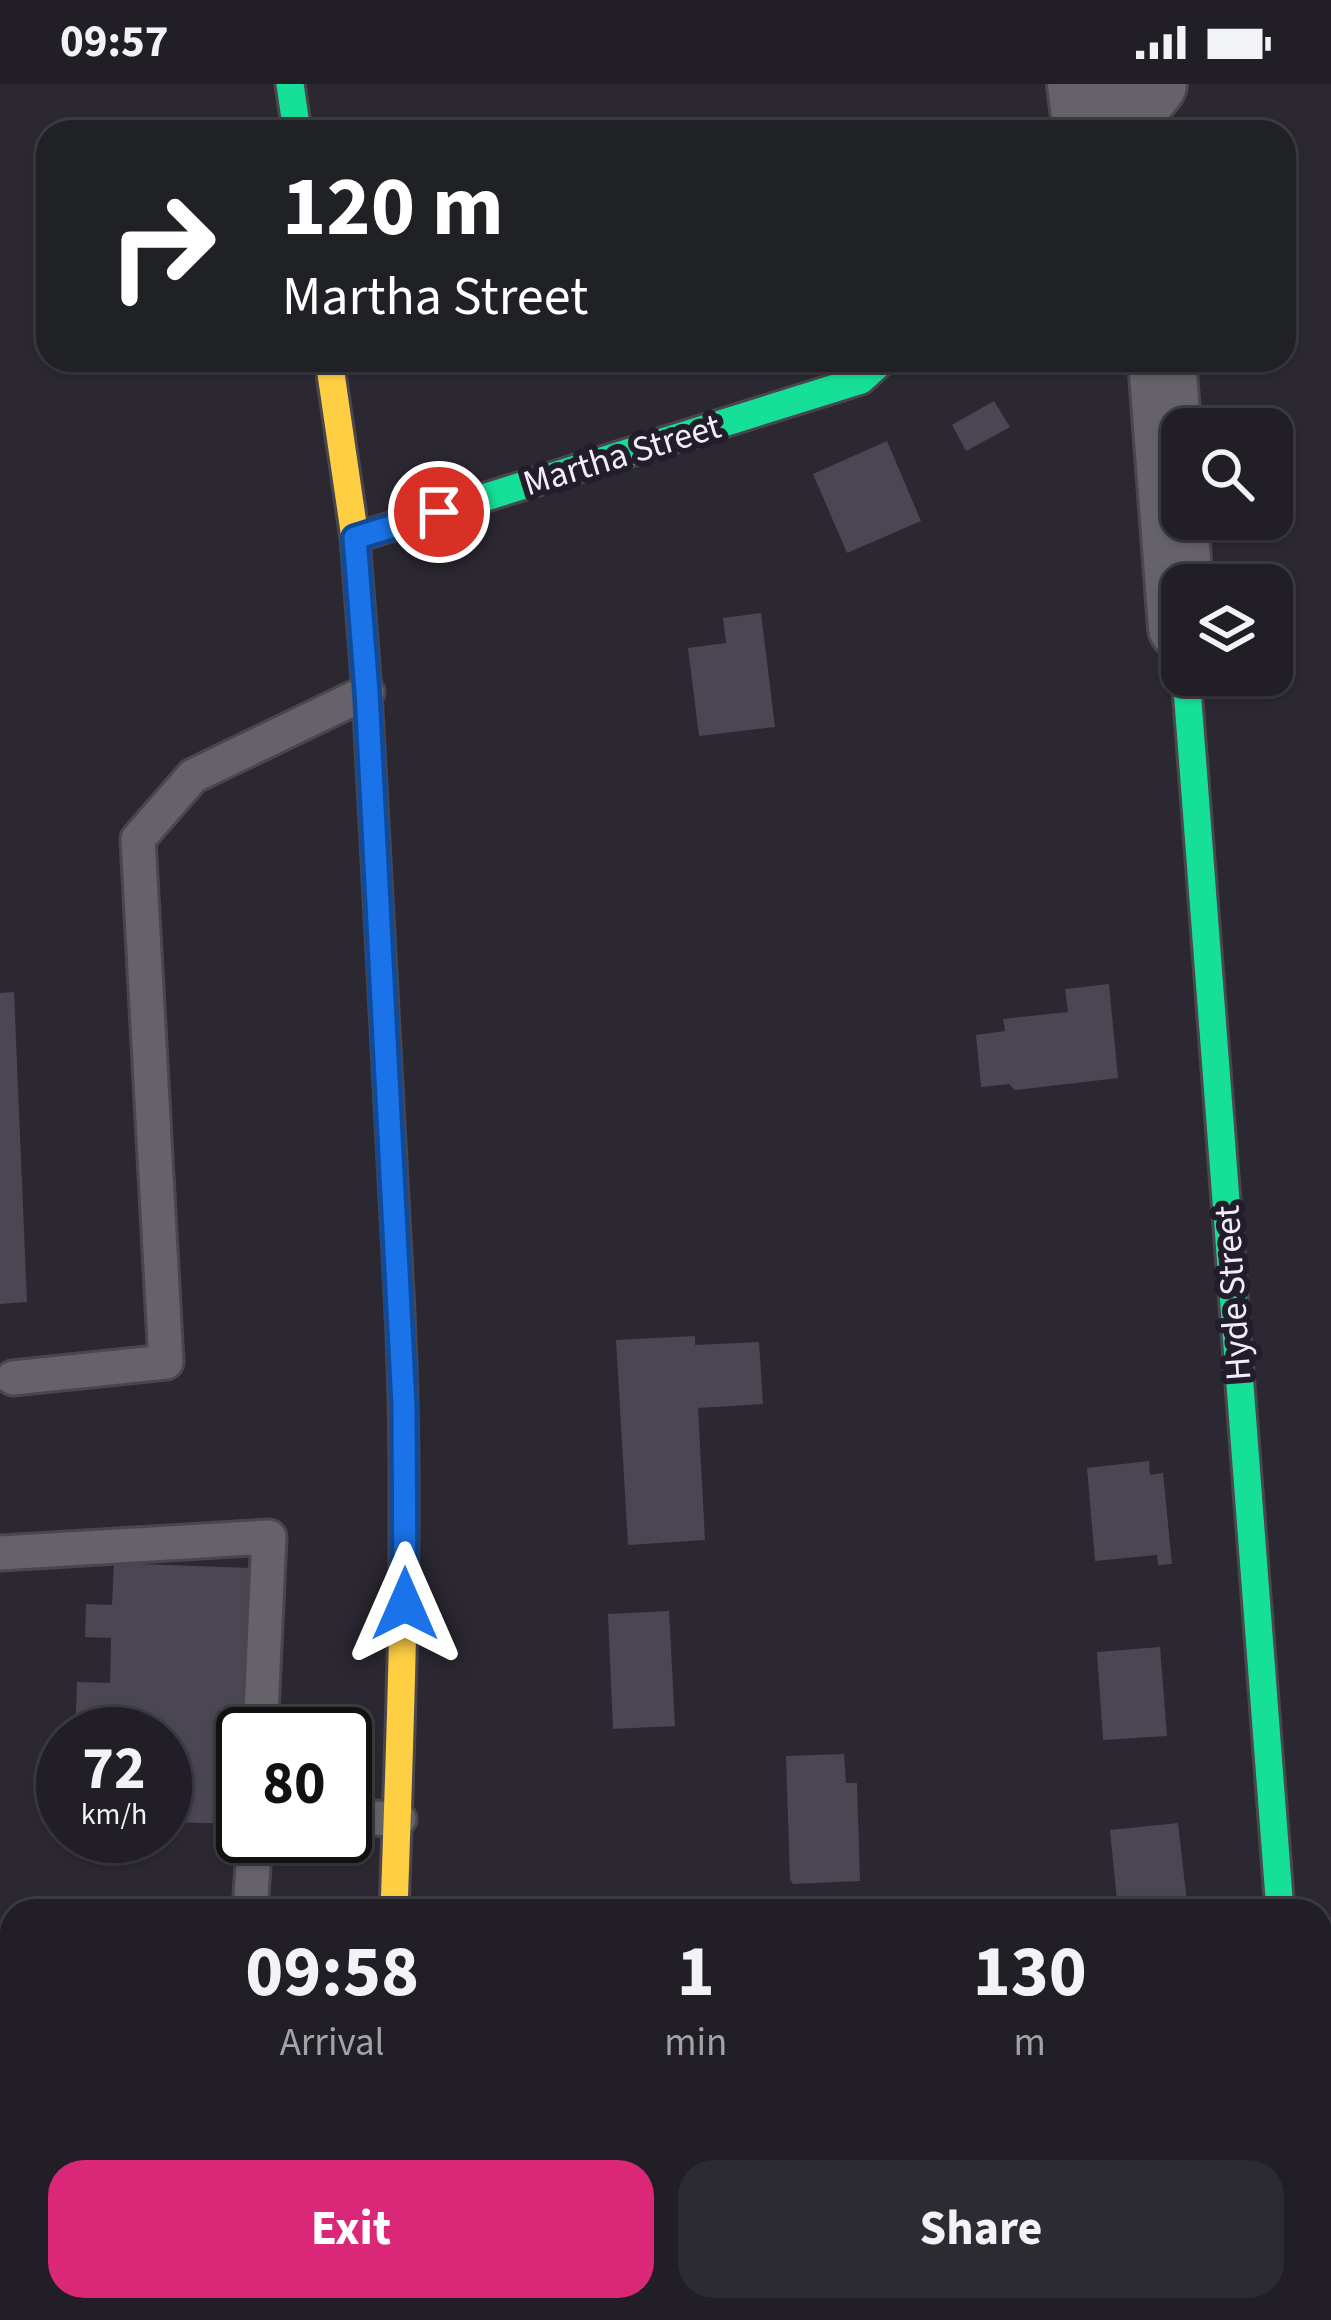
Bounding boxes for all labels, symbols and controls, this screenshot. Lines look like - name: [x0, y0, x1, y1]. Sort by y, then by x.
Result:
- text: 09:57: [60, 10, 169, 74]
- text: 120 m: [282, 148, 504, 268]
- icon: right: [84, 168, 240, 324]
- text: Martha Street: [282, 259, 588, 336]
- street label: Martha Street: [517, 401, 727, 509]
- map controls: [1161, 408, 1293, 696]
- button: search: [1161, 408, 1293, 540]
- pin: [388, 461, 490, 563]
- icon: arrive: [406, 479, 472, 545]
- button: layers: [1161, 564, 1293, 696]
- street label: Hyde Street: [1201, 1204, 1265, 1382]
- position arrow: [342, 1541, 468, 1667]
- speed limit sign: 80: [216, 1707, 372, 1863]
- text: 72: [82, 1727, 146, 1812]
- text: km/h: [81, 1793, 147, 1836]
- text: 09:58: [245, 1921, 419, 2024]
- text: 1: [677, 1921, 715, 2024]
- text: 130: [973, 1921, 1087, 2024]
- text: Arrival: [280, 2015, 385, 2071]
- text: min: [664, 2015, 727, 2071]
- text: m: [1014, 2015, 1046, 2071]
- button: Exit: [48, 2160, 654, 2298]
- button: Share: [678, 2160, 1284, 2298]

